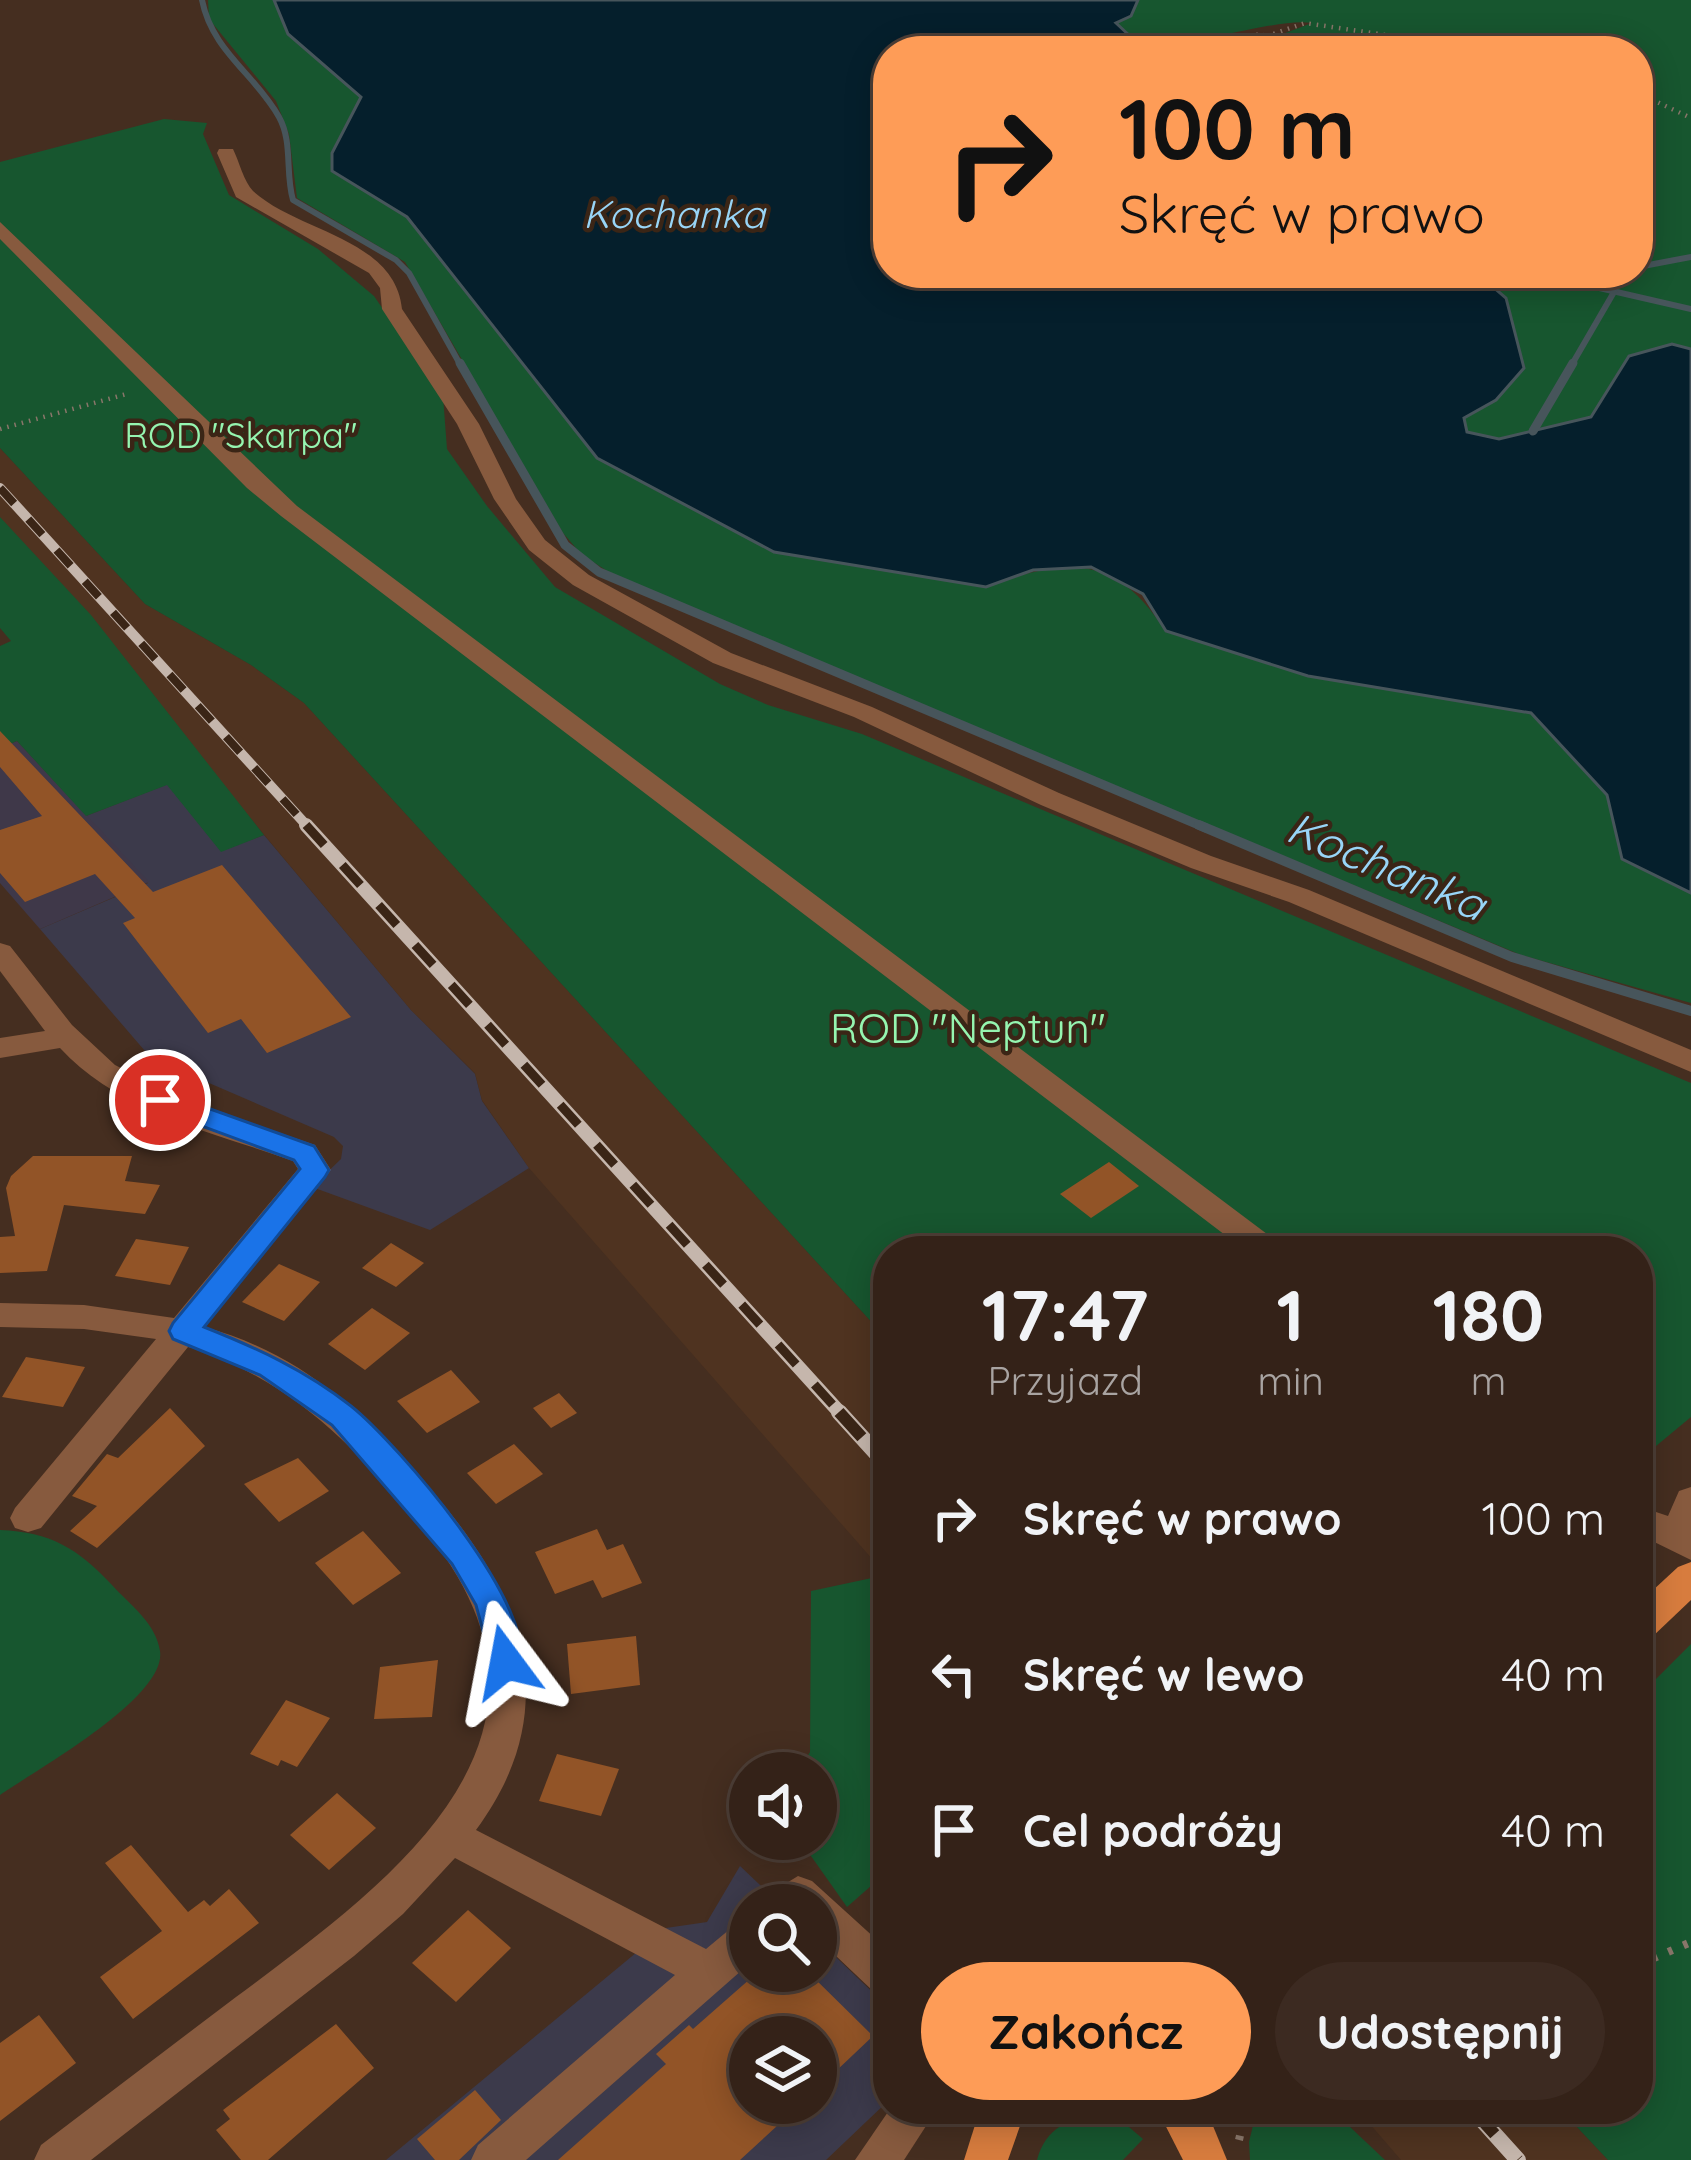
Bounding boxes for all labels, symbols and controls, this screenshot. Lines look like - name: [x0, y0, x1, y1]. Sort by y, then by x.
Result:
- text: 100 m: [1119, 75, 1356, 180]
- icon: right: [921, 84, 1077, 240]
- text: Skręć w prawo: [1119, 179, 1485, 247]
- water label: Kochanka: [583, 189, 767, 238]
- park label: ROD "Skarpa": [124, 412, 358, 457]
- water label: Kochanka: [1279, 798, 1497, 933]
- park label: ROD "Neptun": [830, 1001, 1106, 1054]
- pin: [109, 1049, 211, 1151]
- icon: arrive: [127, 1067, 193, 1133]
- text: 17:47: [982, 1269, 1149, 1359]
- text: 1: [1277, 1269, 1305, 1359]
- text: 180: [1433, 1269, 1544, 1359]
- text: Przyjazd: [988, 1356, 1143, 1405]
- text: min: [1257, 1356, 1324, 1405]
- text: m: [1471, 1356, 1506, 1405]
- icon: right: [921, 1485, 987, 1551]
- text: Skręć w prawo: [1023, 1490, 1342, 1546]
- text: 100 m: [1481, 1490, 1605, 1546]
- position arrow: [443, 1599, 569, 1725]
- icon: left: [921, 1641, 987, 1707]
- text: Skręć w lewo: [1023, 1646, 1305, 1702]
- text: 40 m: [1501, 1646, 1605, 1702]
- map controls: [729, 1752, 837, 2124]
- button: sound: [729, 1752, 837, 1860]
- icon: arrive: [921, 1797, 987, 1863]
- text: Cel podróży: [1023, 1802, 1283, 1858]
- text: 40 m: [1501, 1802, 1605, 1858]
- button: search: [729, 1884, 837, 1992]
- button: Zakończ: [921, 1962, 1251, 2100]
- button: Udostępnij: [1275, 1962, 1605, 2100]
- button: layers: [729, 2016, 837, 2124]

